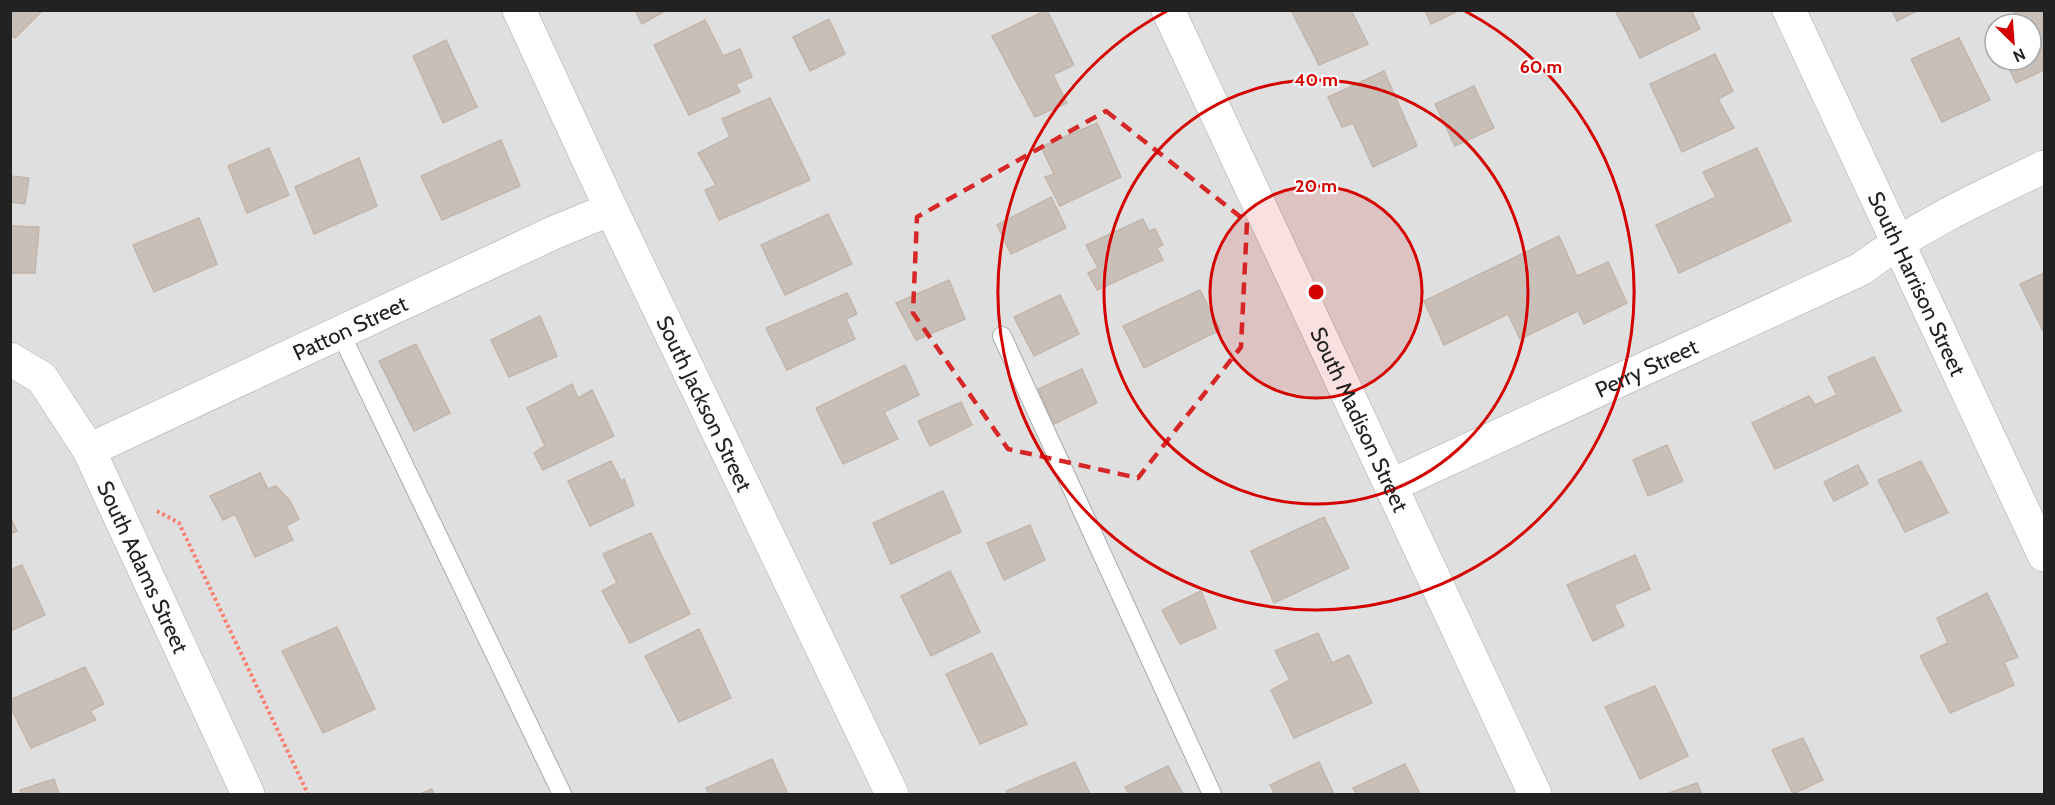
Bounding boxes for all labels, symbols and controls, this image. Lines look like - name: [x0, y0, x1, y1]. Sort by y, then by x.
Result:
- north arrow: [1983, 12, 2043, 72]
- text: N: [2010, 44, 2028, 66]
- text: 60 m: [1520, 56, 1562, 78]
- text: 40 m: [1294, 69, 1338, 91]
- text: 20 m: [1295, 175, 1337, 197]
- street label: South Harrison Street: [1862, 187, 1972, 381]
- centre of rings: [1306, 282, 1326, 302]
- street label: Patton Street: [288, 289, 412, 366]
- street label: South Jackson Street: [651, 311, 758, 496]
- street label: South Madison Street: [1305, 323, 1415, 517]
- street label: Perry Street: [1591, 332, 1703, 403]
- street label: South Adams Street: [92, 476, 195, 658]

